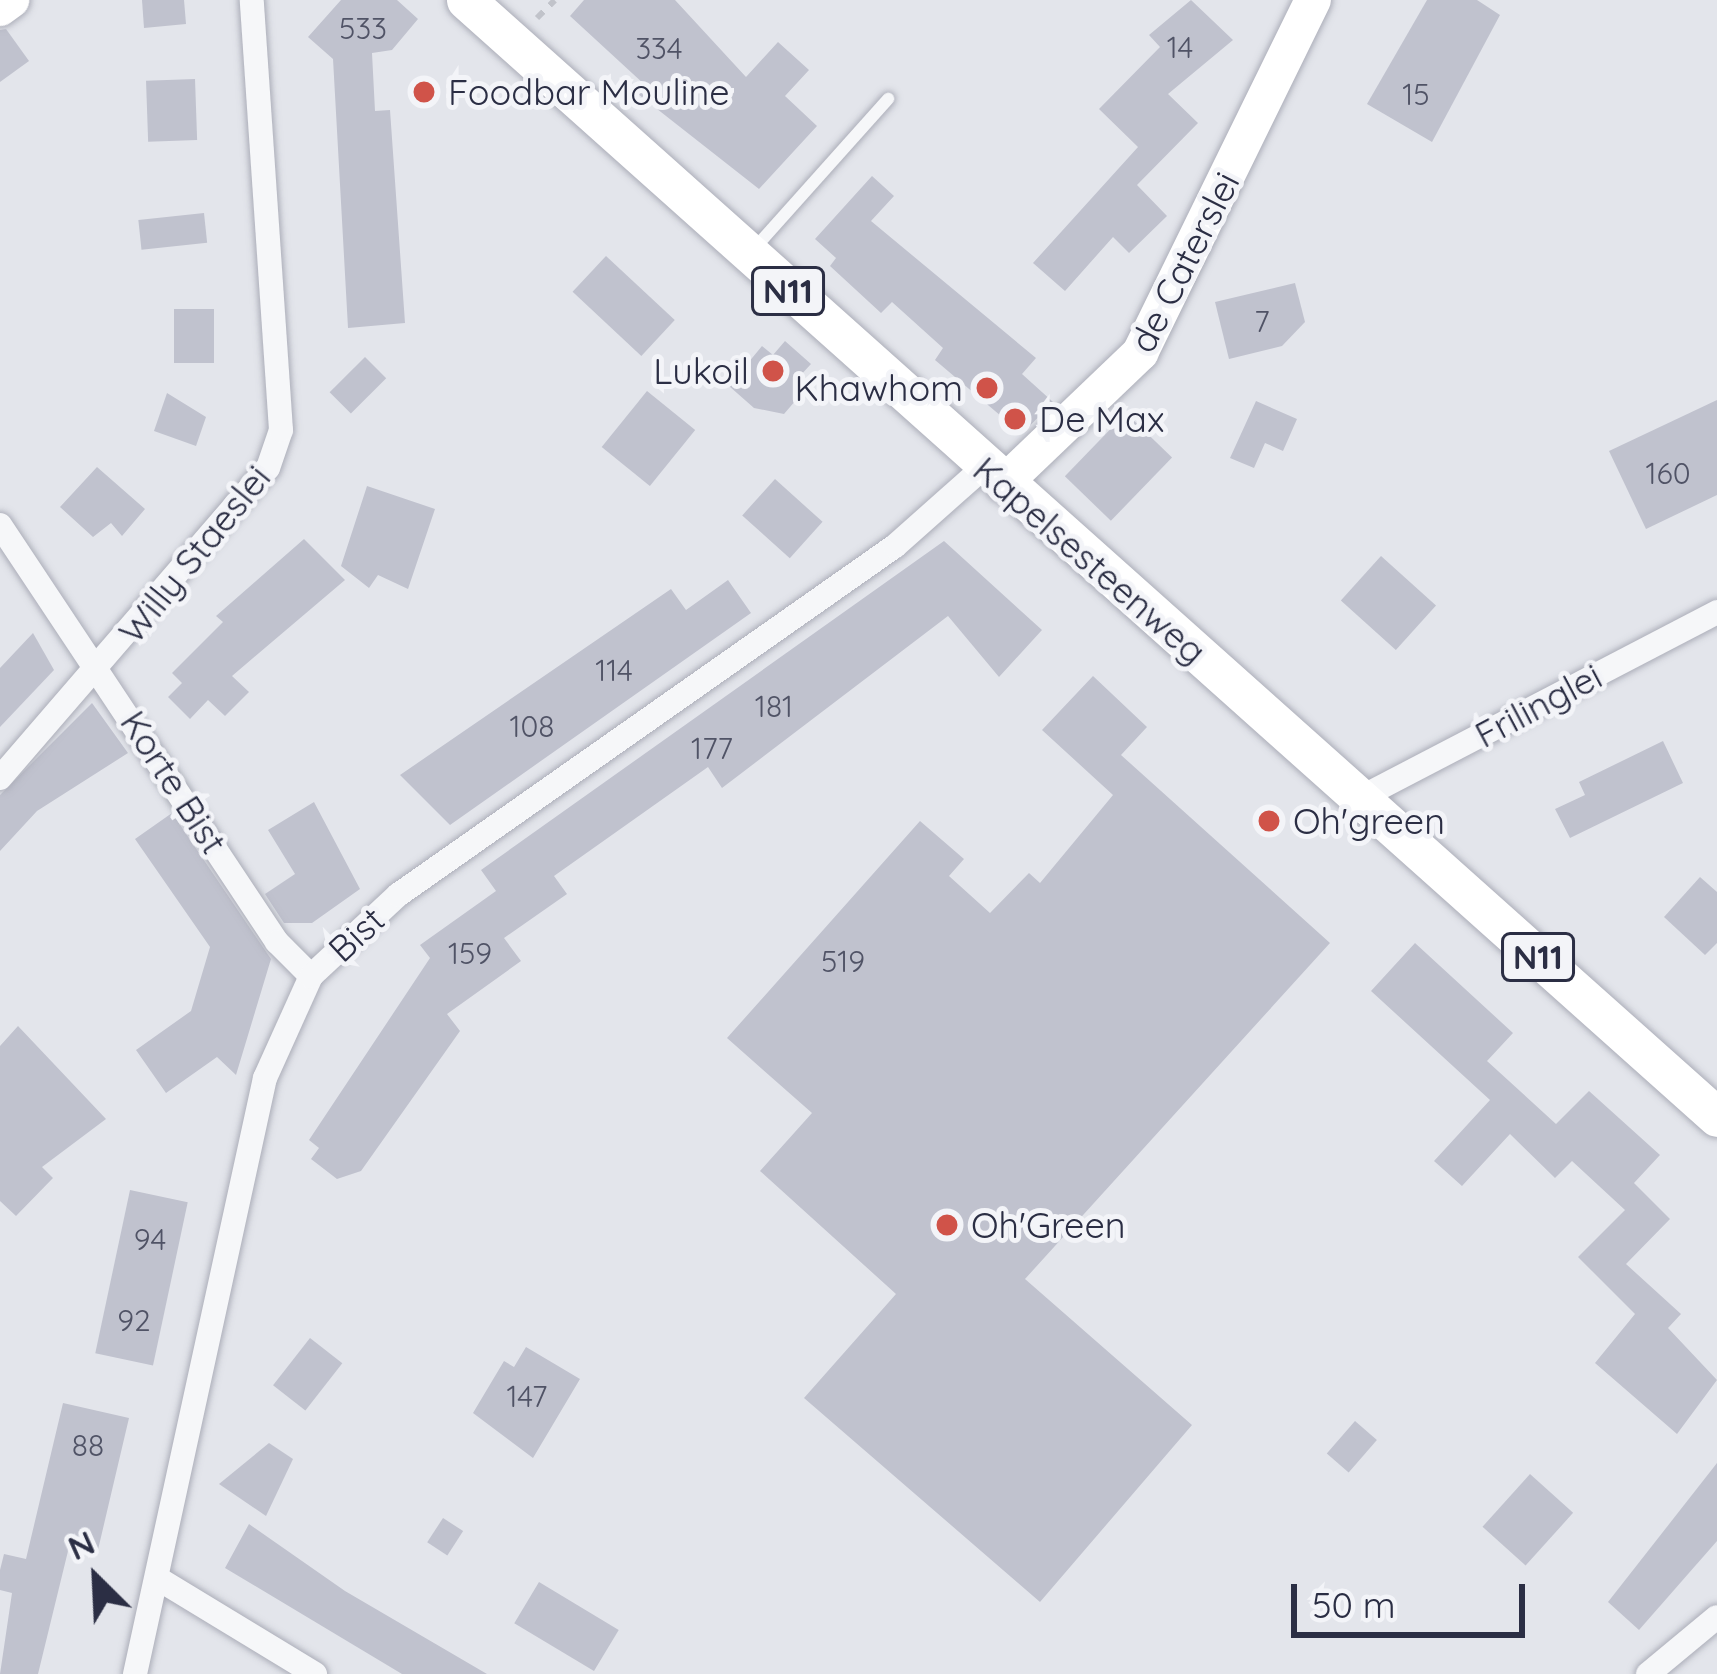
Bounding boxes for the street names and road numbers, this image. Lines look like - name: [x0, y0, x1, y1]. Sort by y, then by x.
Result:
- street label: de Caterslei: [1120, 165, 1248, 359]
- road number: N11: [749, 264, 827, 318]
- street label: Kapelsesteenweg: [965, 447, 1215, 673]
- street label: Willy Staeslei: [109, 456, 279, 652]
- street label: Frilinglei: [1467, 654, 1609, 756]
- street label: Korte Bist: [112, 702, 236, 862]
- street label: Bist: [319, 898, 393, 970]
- road number: N11: [1499, 930, 1577, 984]

